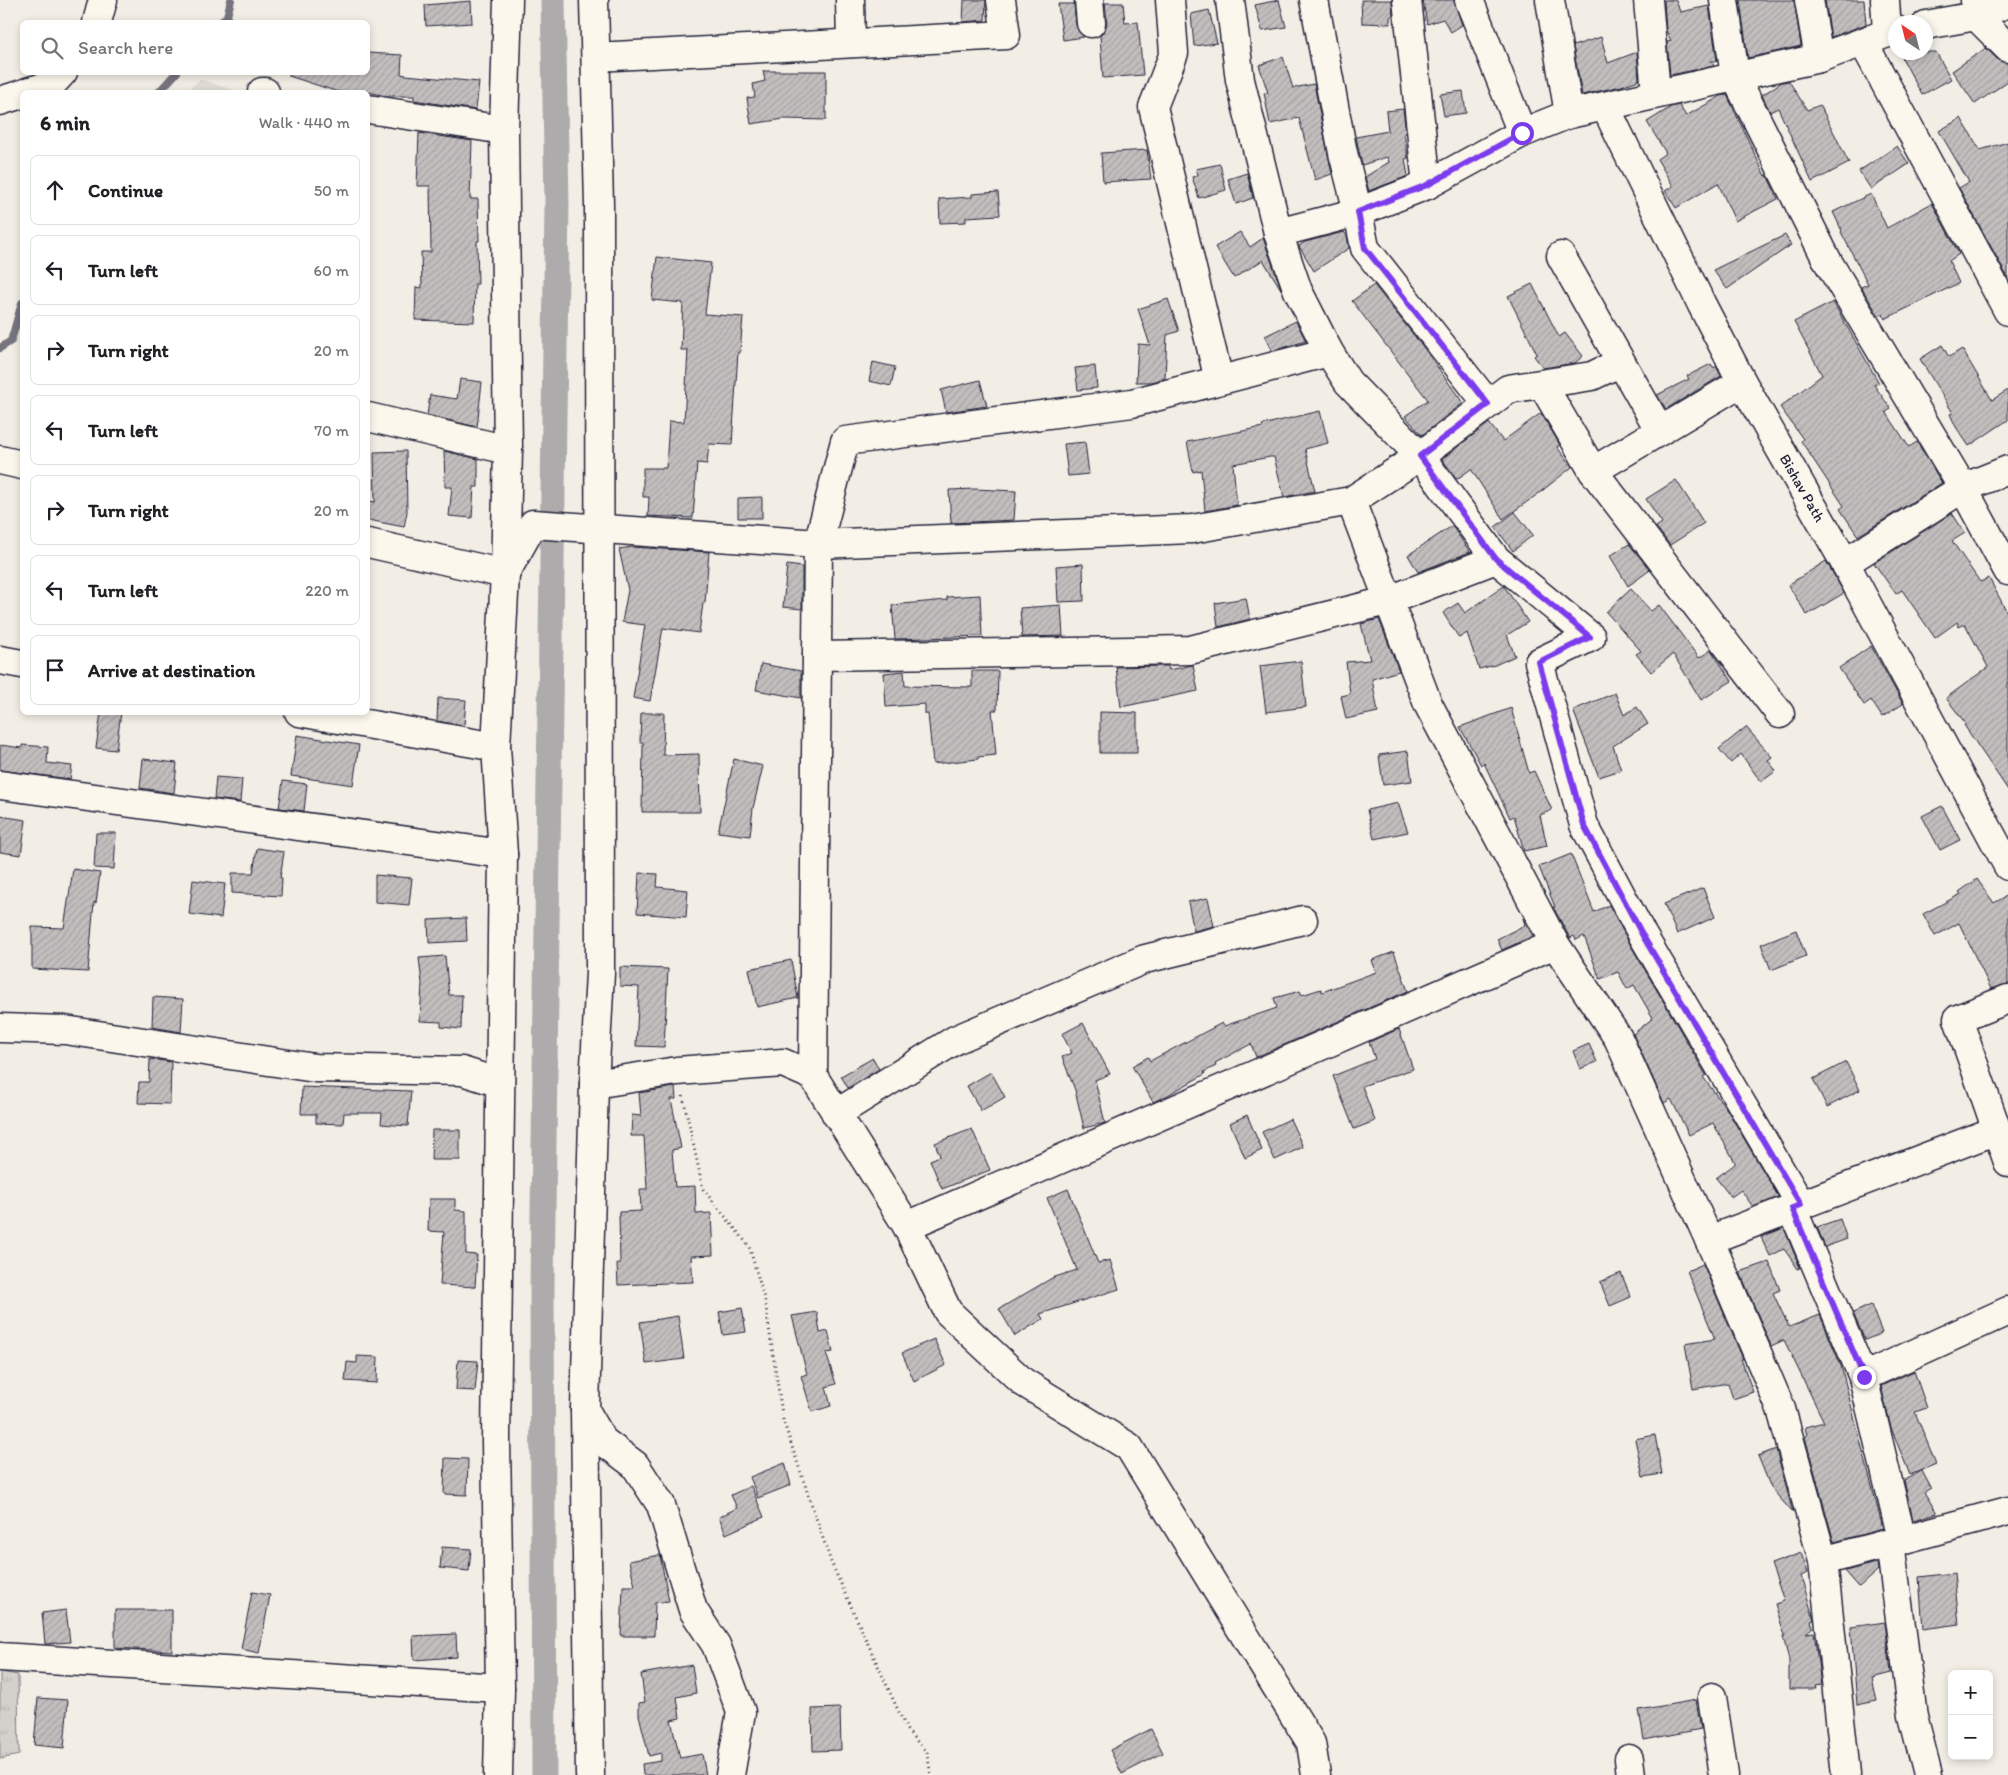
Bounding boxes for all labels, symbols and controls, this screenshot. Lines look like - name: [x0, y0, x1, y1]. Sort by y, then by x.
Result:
- north arrow: [1888, 15, 1933, 60]
- search box: [20, 20, 370, 75]
- icon: search: [38, 34, 66, 62]
- text: Search here: [78, 36, 173, 59]
- text: 6 min: [40, 110, 90, 135]
- text: Walk · 440 m: [259, 113, 350, 132]
- route start: [1511, 122, 1534, 145]
- icon: ahead: [41, 176, 69, 204]
- text: Continue: [88, 179, 163, 202]
- text: 50 m: [314, 181, 349, 200]
- icon: left: [41, 256, 69, 284]
- text: Turn left: [88, 259, 158, 282]
- text: 60 m: [314, 261, 349, 280]
- icon: right: [41, 336, 69, 364]
- text: Turn right: [88, 339, 169, 362]
- text: 20 m: [314, 341, 349, 360]
- icon: left: [41, 416, 69, 444]
- text: Turn left: [88, 419, 158, 442]
- text: 70 m: [314, 421, 349, 440]
- street label: Bishav Path: [1776, 451, 1829, 525]
- icon: right: [41, 496, 69, 524]
- text: Turn right: [88, 499, 169, 522]
- text: 20 m: [314, 501, 349, 520]
- icon: left: [41, 576, 69, 604]
- text: Turn left: [88, 579, 158, 602]
- text: 220 m: [305, 581, 349, 600]
- icon: arrive: [41, 656, 69, 684]
- text: Arrive at destination: [88, 659, 255, 682]
- route end: [1853, 1366, 1876, 1389]
- map controls: [1948, 1670, 1993, 1760]
- button: +: [1948, 1670, 1993, 1715]
- button: −: [1948, 1715, 1993, 1760]

